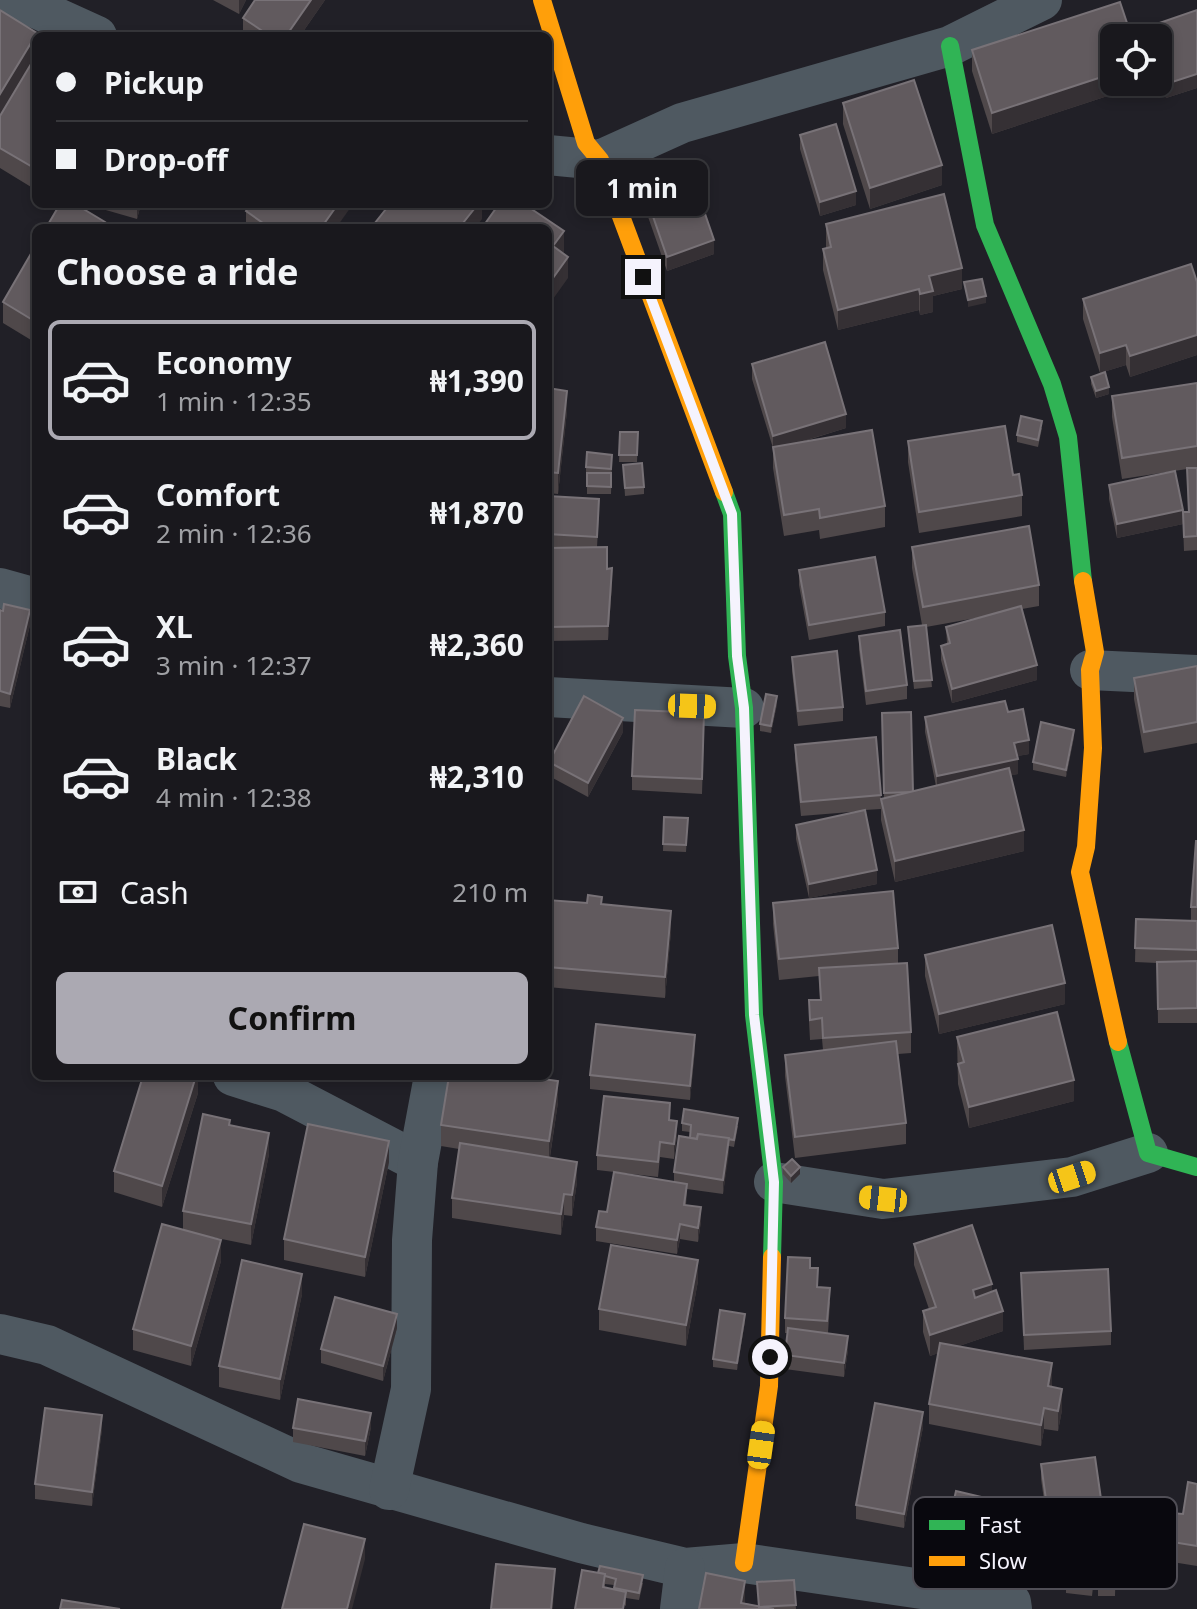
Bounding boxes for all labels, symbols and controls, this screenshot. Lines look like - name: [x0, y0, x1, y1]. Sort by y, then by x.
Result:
- map controls: [1100, 24, 1172, 96]
- button: locate: [1100, 24, 1172, 96]
- text: Pickup: [104, 62, 204, 103]
- text: Drop-off: [104, 139, 228, 180]
- callout: 1 min: [577, 161, 709, 217]
- text: 1 min: [606, 170, 678, 206]
- text: Choose a ride: [56, 247, 298, 296]
- route end: [625, 259, 661, 295]
- text: Economy: [156, 342, 292, 383]
- icon: car: [60, 344, 132, 416]
- text: ₦1,390: [430, 360, 524, 401]
- text: 1 min · 12:35: [156, 383, 312, 419]
- text: Comfort: [156, 474, 280, 515]
- icon: car: [60, 476, 132, 548]
- text: ₦1,870: [430, 492, 524, 533]
- text: 2 min · 12:36: [156, 515, 312, 551]
- text: XL: [156, 606, 193, 647]
- icon: car: [60, 608, 132, 680]
- text: ₦2,360: [430, 624, 524, 665]
- text: 3 min · 12:37: [156, 647, 312, 683]
- car: [668, 693, 716, 719]
- text: Black: [156, 738, 237, 779]
- icon: car: [60, 740, 132, 812]
- text: ₦2,310: [430, 756, 524, 797]
- text: 4 min · 12:38: [156, 779, 312, 815]
- icon: cash: [56, 870, 100, 914]
- text: Cash: [120, 872, 189, 913]
- text: 210 m: [452, 874, 528, 910]
- button: Confirm: [56, 972, 528, 1064]
- car: [1045, 1158, 1099, 1196]
- car: [858, 1185, 908, 1213]
- route start: [752, 1339, 788, 1375]
- car: [746, 1420, 776, 1470]
- legend: [913, 1497, 1177, 1589]
- text: Fast: [979, 1509, 1021, 1539]
- text: Slow: [979, 1545, 1028, 1575]

